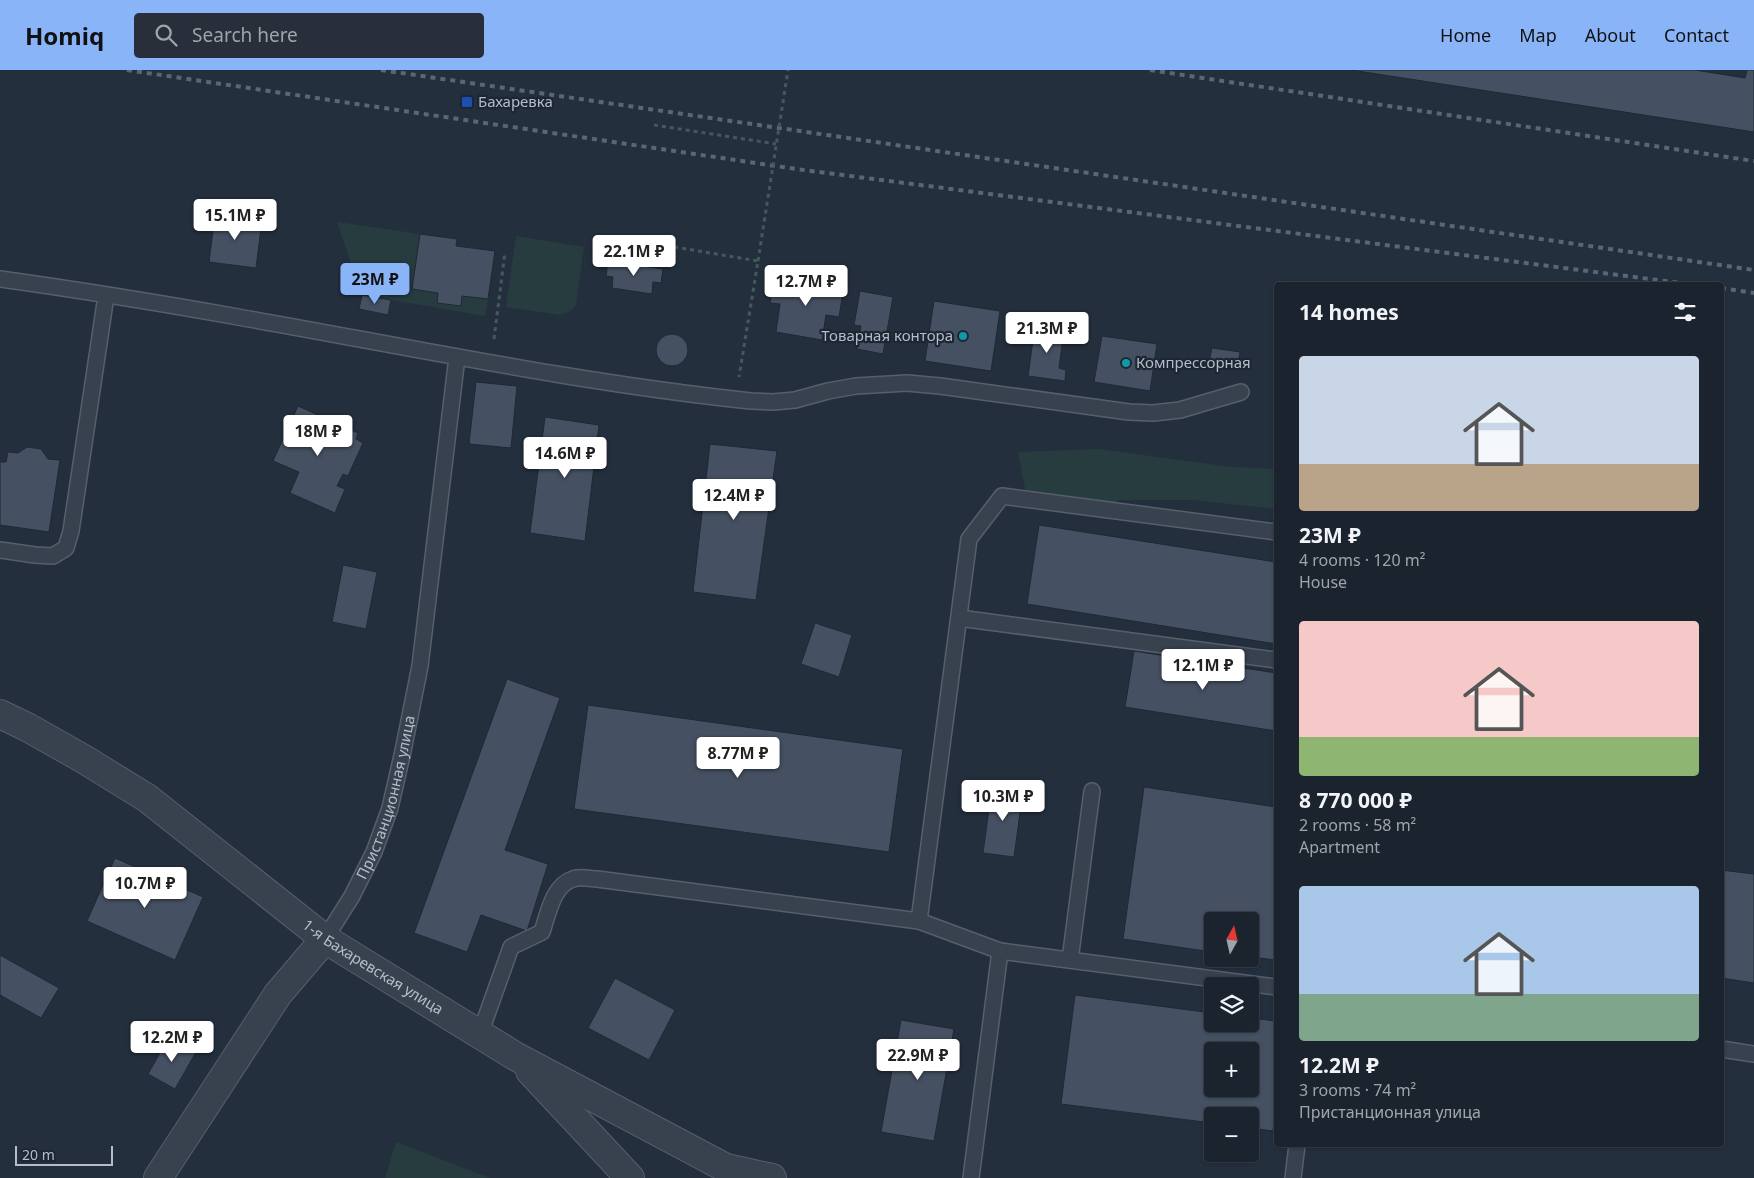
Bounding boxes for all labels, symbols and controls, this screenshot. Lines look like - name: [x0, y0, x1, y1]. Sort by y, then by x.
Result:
- search box: [134, 13, 484, 58]
- text: Homiq: [25, 19, 104, 52]
- icon: search: [152, 21, 180, 49]
- text: Search here: [192, 22, 298, 48]
- text: Home: [1440, 23, 1491, 47]
- text: Map: [1519, 23, 1557, 47]
- text: About: [1585, 23, 1636, 47]
- text: Contact: [1664, 23, 1729, 47]
- place label: Бахаревка: [478, 91, 553, 111]
- marker: Бахаревка: [460, 95, 474, 109]
- pin: 15.1M ₽: [189, 198, 281, 241]
- text: 15.1M ₽: [205, 204, 265, 226]
- pin: 22.1M ₽: [588, 234, 680, 277]
- text: 22.1M ₽: [604, 240, 664, 262]
- pin: 23M ₽: [340, 262, 410, 305]
- pin: 12.7M ₽: [760, 264, 852, 307]
- text: 23M ₽: [351, 268, 399, 290]
- text: 12.7M ₽: [776, 270, 836, 292]
- text: 14 homes: [1299, 298, 1399, 326]
- icon: filters: [1671, 298, 1699, 326]
- pin: 21.3M ₽: [1001, 312, 1093, 354]
- text: 21.3M ₽: [1017, 317, 1077, 339]
- place label: Товарная контора: [821, 325, 953, 345]
- marker: Товарная контора: [957, 330, 969, 342]
- place label: Компрессорная: [1136, 352, 1251, 372]
- marker: Компрессорная: [1120, 357, 1132, 369]
- icon: home: [1454, 389, 1544, 479]
- pin: 18M ₽: [283, 414, 353, 457]
- text: 18M ₽: [294, 420, 342, 442]
- pin: 14.6M ₽: [519, 436, 611, 479]
- text: 14.6M ₽: [535, 442, 595, 464]
- pin: 12.4M ₽: [688, 478, 780, 521]
- text: 12.4M ₽: [704, 484, 764, 506]
- text: 23M ₽: [1299, 521, 1361, 549]
- text: 4 rooms · 120 m²: [1299, 549, 1425, 571]
- text: House: [1299, 571, 1347, 593]
- pin: 12.1M ₽: [1157, 648, 1249, 691]
- text: 12.1M ₽: [1173, 654, 1233, 676]
- icon: home: [1454, 654, 1544, 744]
- street label: Пристанционная улица: [351, 713, 419, 882]
- pin: 8.77M ₽: [692, 736, 784, 779]
- text: 8.77M ₽: [708, 742, 768, 764]
- pin: 10.3M ₽: [957, 780, 1049, 822]
- text: 10.3M ₽: [973, 785, 1033, 807]
- text: 8 770 000 ₽: [1299, 786, 1412, 814]
- text: 2 rooms · 58 m²: [1299, 814, 1416, 836]
- text: Apartment: [1299, 836, 1380, 858]
- pin: 10.7M ₽: [99, 866, 191, 909]
- text: 10.7M ₽: [115, 872, 175, 894]
- north arrow: [1204, 912, 1259, 968]
- map controls: [1204, 912, 1259, 1162]
- street label: 1-я Бахаревская улица: [299, 914, 448, 1019]
- icon: home: [1454, 919, 1544, 1009]
- button: layers: [1204, 977, 1259, 1032]
- pin: 12.2M ₽: [126, 1020, 218, 1063]
- text: 12.2M ₽: [142, 1026, 202, 1048]
- pin: 22.9M ₽: [872, 1038, 964, 1081]
- button: +: [1204, 1042, 1259, 1097]
- text: 22.9M ₽: [888, 1044, 948, 1066]
- text: 12.2M ₽: [1299, 1051, 1379, 1079]
- text: 3 rooms · 74 m²: [1299, 1079, 1416, 1101]
- text: Пристанционная улица: [1299, 1101, 1481, 1123]
- button: −: [1204, 1107, 1259, 1162]
- scale bar: [15, 1143, 112, 1166]
- text: 20 m: [22, 1145, 55, 1164]

